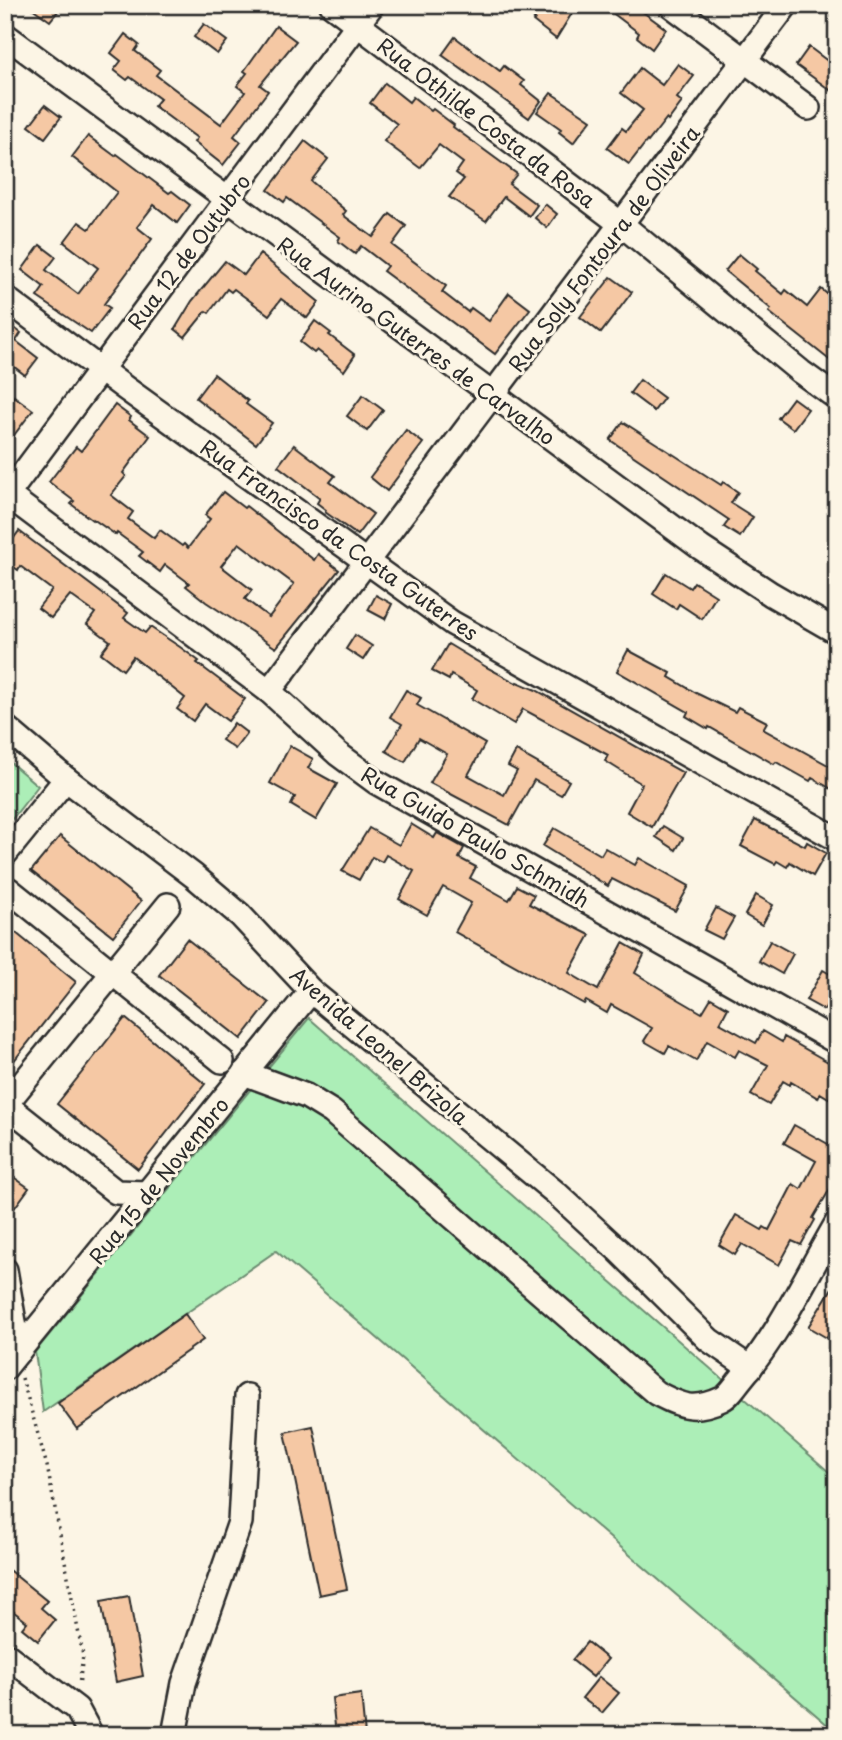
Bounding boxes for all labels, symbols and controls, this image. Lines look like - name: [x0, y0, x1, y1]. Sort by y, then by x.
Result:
- street label: Rua Othilde Costa da Rosa: [371, 29, 603, 215]
- street label: Rua Soly Fontoura de Oliveira: [500, 118, 707, 378]
- street label: Rua 12 de Outubro: [119, 166, 257, 336]
- street label: Rua Aurino Guterres de Carvalho: [271, 228, 563, 452]
- street label: Rua Francisco da Costa Guterres: [194, 430, 486, 648]
- street label: Rua Guido Paulo Schmidh: [356, 757, 596, 915]
- street label: Avenida Leonel Brizola: [284, 958, 476, 1132]
- street label: Rua 15 de Novembro: [80, 1089, 236, 1271]

